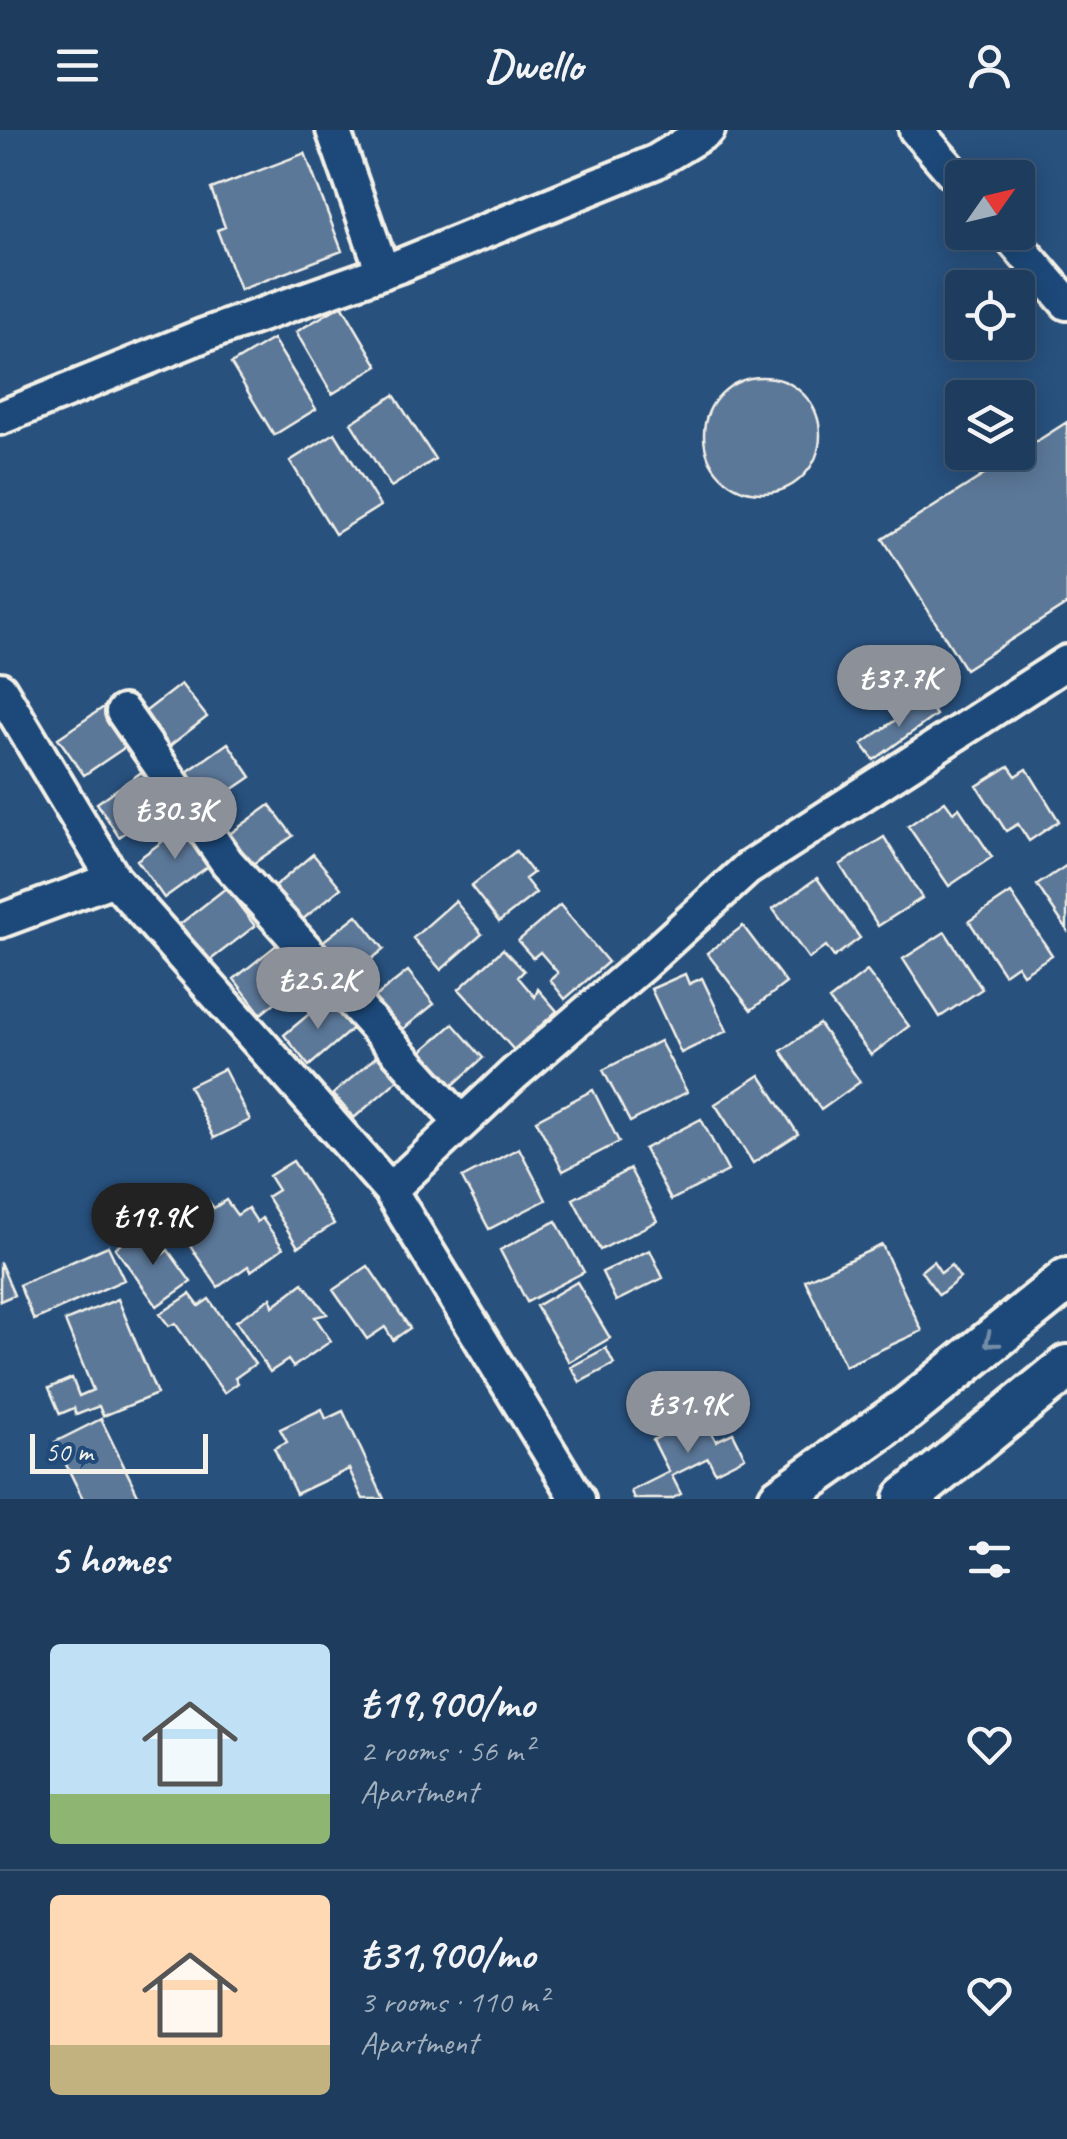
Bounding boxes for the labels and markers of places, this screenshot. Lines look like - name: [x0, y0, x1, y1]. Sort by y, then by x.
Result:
- pin: ₺37.7K: [818, 645, 980, 730]
- pin: ₺30.3K: [94, 777, 256, 862]
- pin: ₺25.2K: [237, 947, 399, 1032]
- pin: ₺19.9K: [72, 1183, 234, 1268]
- pin: ₺31.9K: [607, 1371, 769, 1456]

